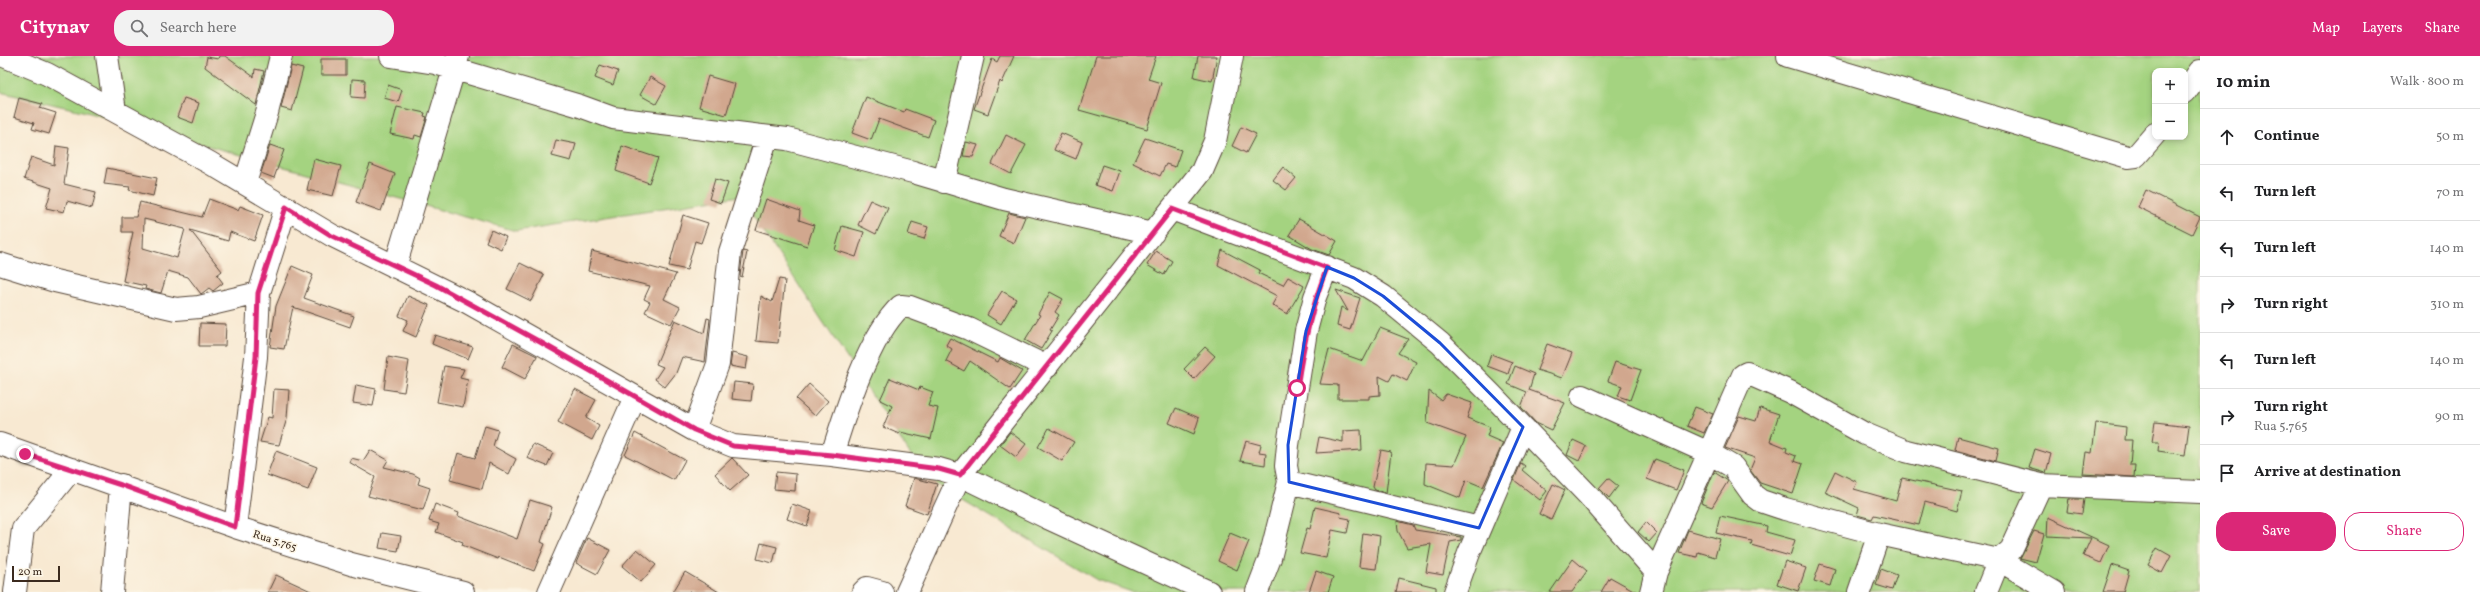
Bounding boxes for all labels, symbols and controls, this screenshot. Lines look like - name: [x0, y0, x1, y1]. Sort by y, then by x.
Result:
- search box: [114, 10, 394, 46]
- text: Citynav: [20, 15, 90, 41]
- icon: search: [128, 17, 150, 39]
- text: Search here: [160, 18, 237, 39]
- text: Map: [2312, 19, 2340, 38]
- text: Layers: [2362, 19, 2402, 38]
- text: Share: [2424, 19, 2460, 38]
- map controls: [2152, 68, 2188, 140]
- button: +: [2152, 68, 2188, 104]
- text: 10 min: [2216, 71, 2270, 94]
- text: Walk · 800 m: [2390, 73, 2464, 91]
- button: −: [2152, 104, 2188, 140]
- icon: ahead: [2216, 126, 2238, 148]
- text: Continue: [2254, 126, 2319, 147]
- text: 50 m: [2436, 128, 2464, 146]
- icon: left: [2216, 182, 2238, 204]
- text: Turn left: [2254, 182, 2316, 203]
- text: 70 m: [2436, 184, 2464, 202]
- icon: left: [2216, 238, 2238, 260]
- text: Turn left: [2254, 238, 2316, 259]
- text: 140 m: [2430, 240, 2464, 258]
- icon: right: [2216, 294, 2238, 316]
- text: Turn right: [2254, 294, 2328, 315]
- text: 310 m: [2430, 296, 2464, 314]
- icon: left: [2216, 350, 2238, 372]
- text: Turn left: [2254, 350, 2316, 371]
- text: 140 m: [2430, 352, 2464, 370]
- route start: [1288, 379, 1306, 397]
- text: Turn right: [2254, 397, 2328, 418]
- icon: right: [2216, 406, 2238, 428]
- text: 90 m: [2435, 408, 2464, 426]
- text: Rua 5.765: [2254, 418, 2308, 436]
- route end: [16, 445, 34, 463]
- icon: arrive: [2216, 462, 2238, 484]
- text: Arrive at destination: [2254, 462, 2401, 483]
- button: Save: [2216, 512, 2336, 551]
- button: Share: [2344, 512, 2464, 551]
- street label: Rua 5.765: [251, 527, 298, 556]
- scale bar: [12, 564, 60, 583]
- text: 20 m: [18, 565, 42, 580]

